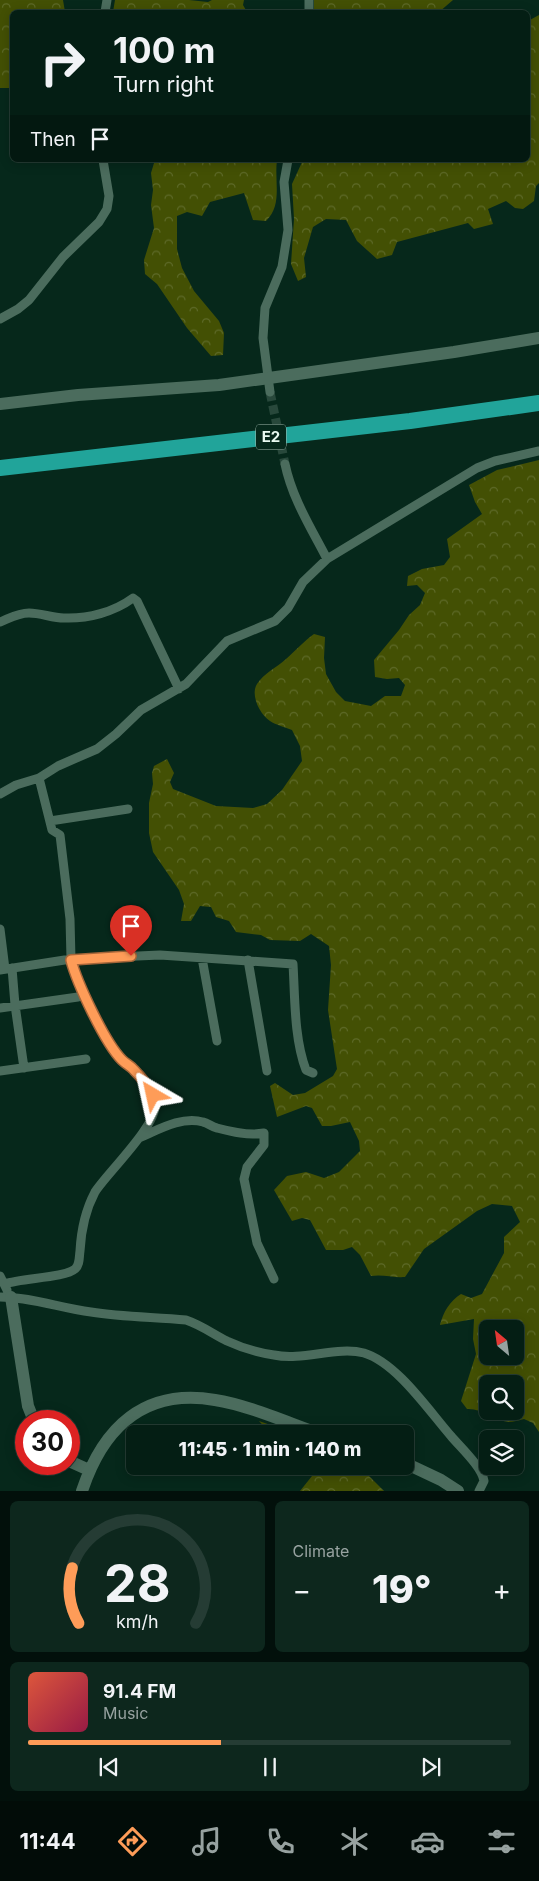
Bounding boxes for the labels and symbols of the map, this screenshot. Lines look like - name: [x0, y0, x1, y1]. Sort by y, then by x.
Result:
- road number: E2: [256, 424, 286, 450]
- pin: [110, 905, 152, 956]
- position arrow: [126, 1068, 178, 1120]
- north arrow: [479, 1320, 524, 1365]
- speed limit sign: 30: [15, 1410, 80, 1475]

